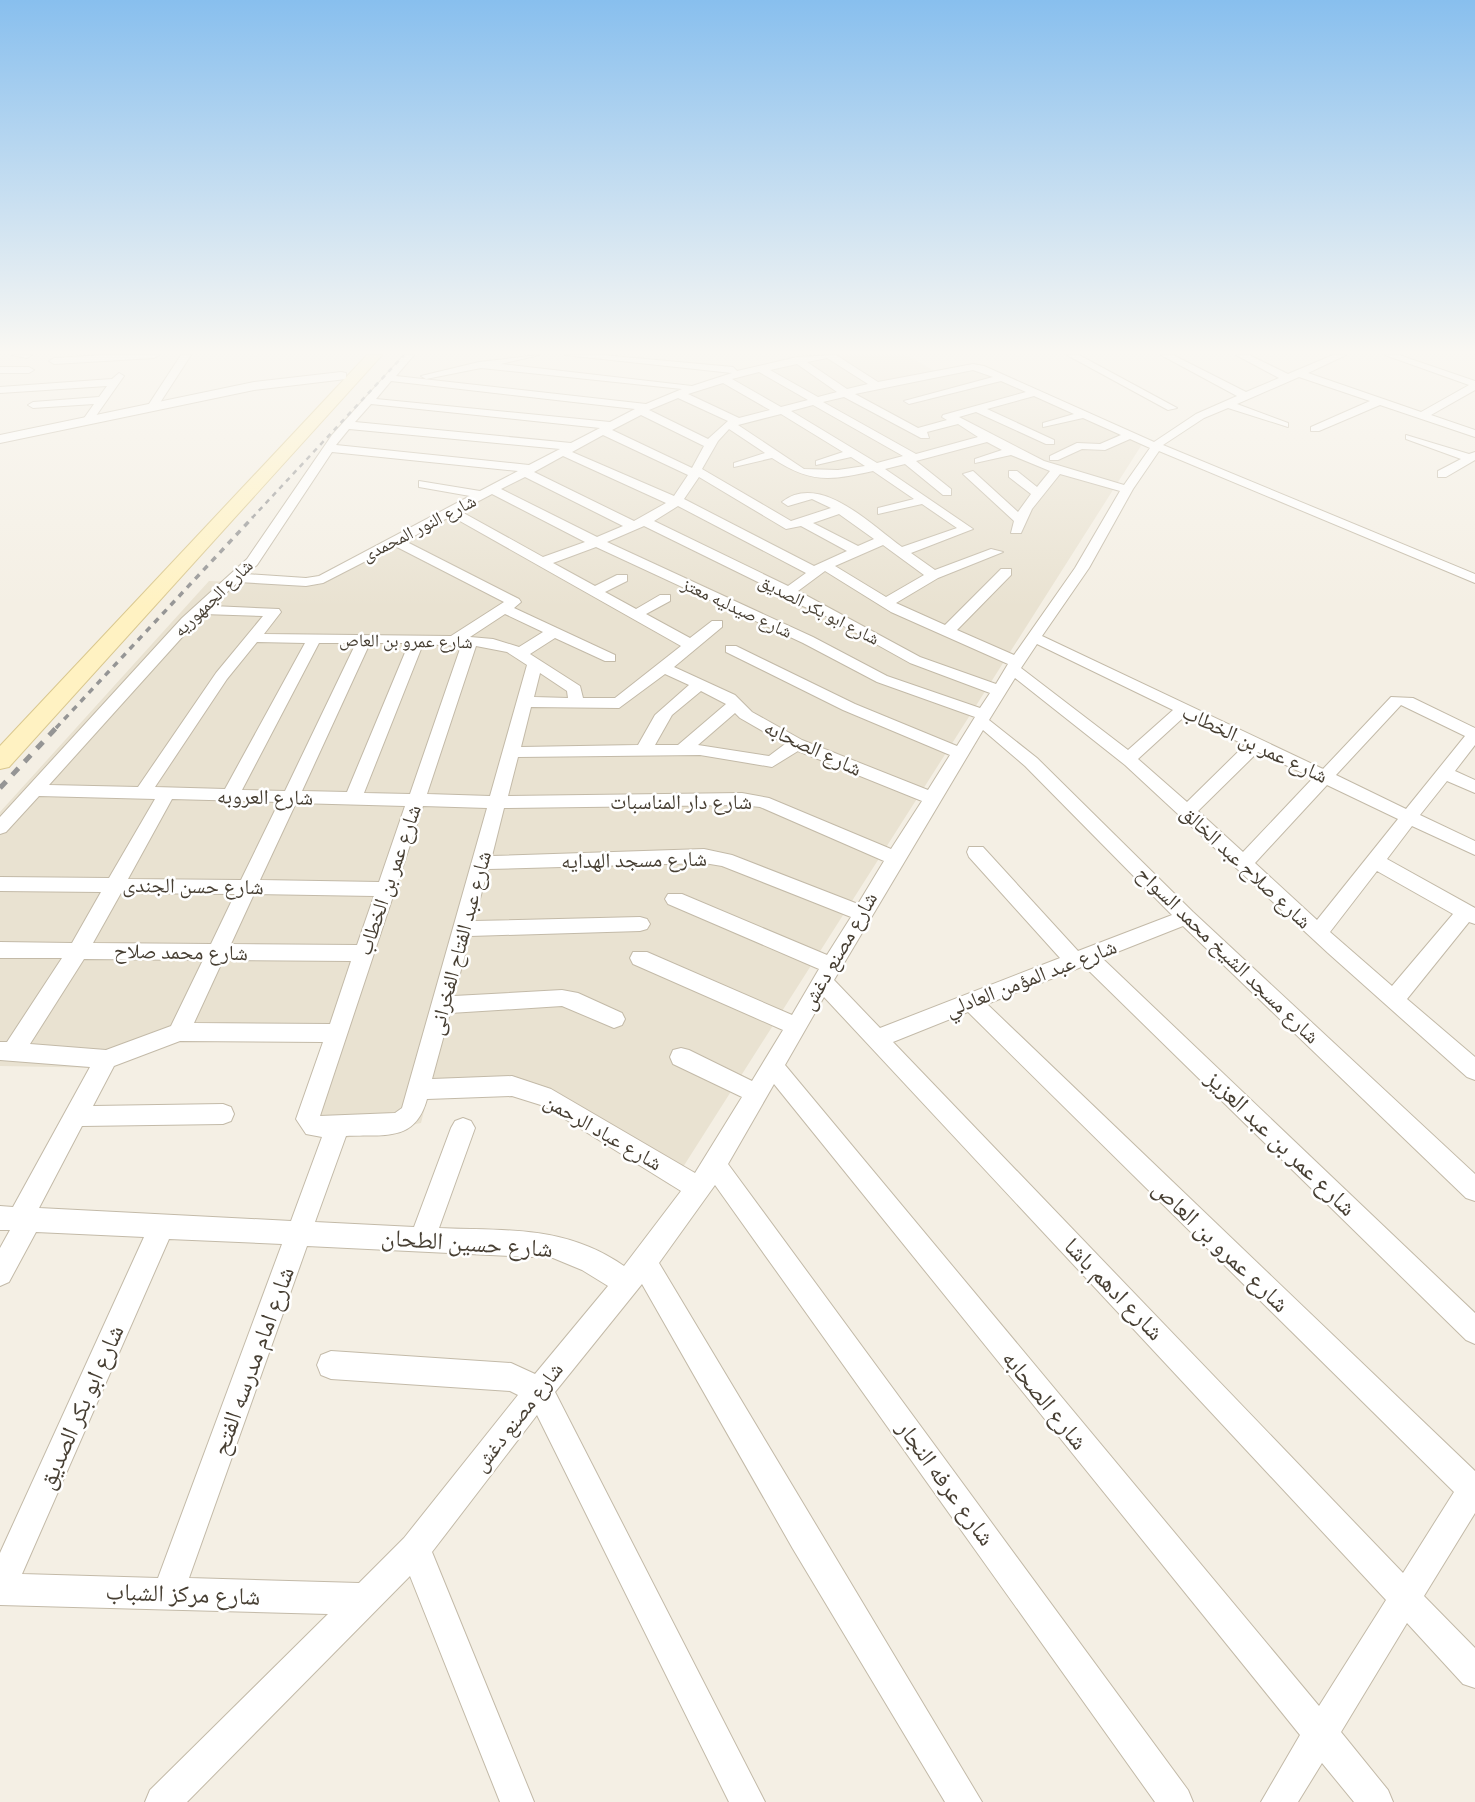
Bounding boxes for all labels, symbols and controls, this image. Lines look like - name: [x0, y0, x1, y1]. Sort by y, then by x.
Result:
- street label: شارع النور المحمدى: [358, 490, 480, 566]
- street label: شارع الجمهوريه: [169, 555, 257, 641]
- street label: شارع ابو بكر الصديق: [755, 570, 883, 650]
- street label: شارع صيدليه معتز: [677, 572, 796, 643]
- street label: شارع عمرو بن العاص: [339, 629, 473, 653]
- street label: شارع عمر بن الخطاب: [1178, 699, 1332, 789]
- street label: شارع الصحابه: [760, 714, 866, 782]
- street label: شارع العروبه: [217, 783, 313, 811]
- street label: شارع دار المناسبات: [610, 789, 752, 815]
- street label: شارع صلاح عبد الخالق: [1175, 800, 1317, 934]
- street label: شارع عمر بن الخطاب: [351, 801, 427, 959]
- street label: شارع مسجد الهدايه: [561, 846, 707, 874]
- street label: شارع عبد الفتاح الفخرانى: [423, 848, 497, 1038]
- street label: شارع مسجد الشيخ محمد السواح: [1131, 861, 1325, 1049]
- street label: شارع حسن الجندى: [122, 872, 264, 900]
- street label: شارع مصنع دغش: [795, 887, 883, 1015]
- street label: شارع عبد المؤمن العادلي: [942, 933, 1121, 1026]
- street label: شارع محمد صلاح: [114, 938, 248, 966]
- street label: شارع عمر بن عبد العزيز: [1199, 1063, 1363, 1223]
- street label: شارع عباد الرحمن: [539, 1088, 667, 1176]
- street label: شارع عمرو بن العاص: [1146, 1173, 1296, 1319]
- street label: شارع حسين الطحان: [380, 1222, 554, 1264]
- street label: شارع ادهم باشا: [1057, 1231, 1170, 1347]
- street label: شارع امام مدرسه الفتح: [205, 1262, 302, 1460]
- street label: شارع ابو بكر الصديق: [31, 1320, 131, 1494]
- street label: شارع الصحابه: [996, 1344, 1094, 1456]
- street label: شارع مصنع دغش: [467, 1357, 569, 1477]
- street label: شارع عرفه النجار: [890, 1413, 1002, 1552]
- street label: شارع مركز الشباب: [105, 1576, 261, 1612]

